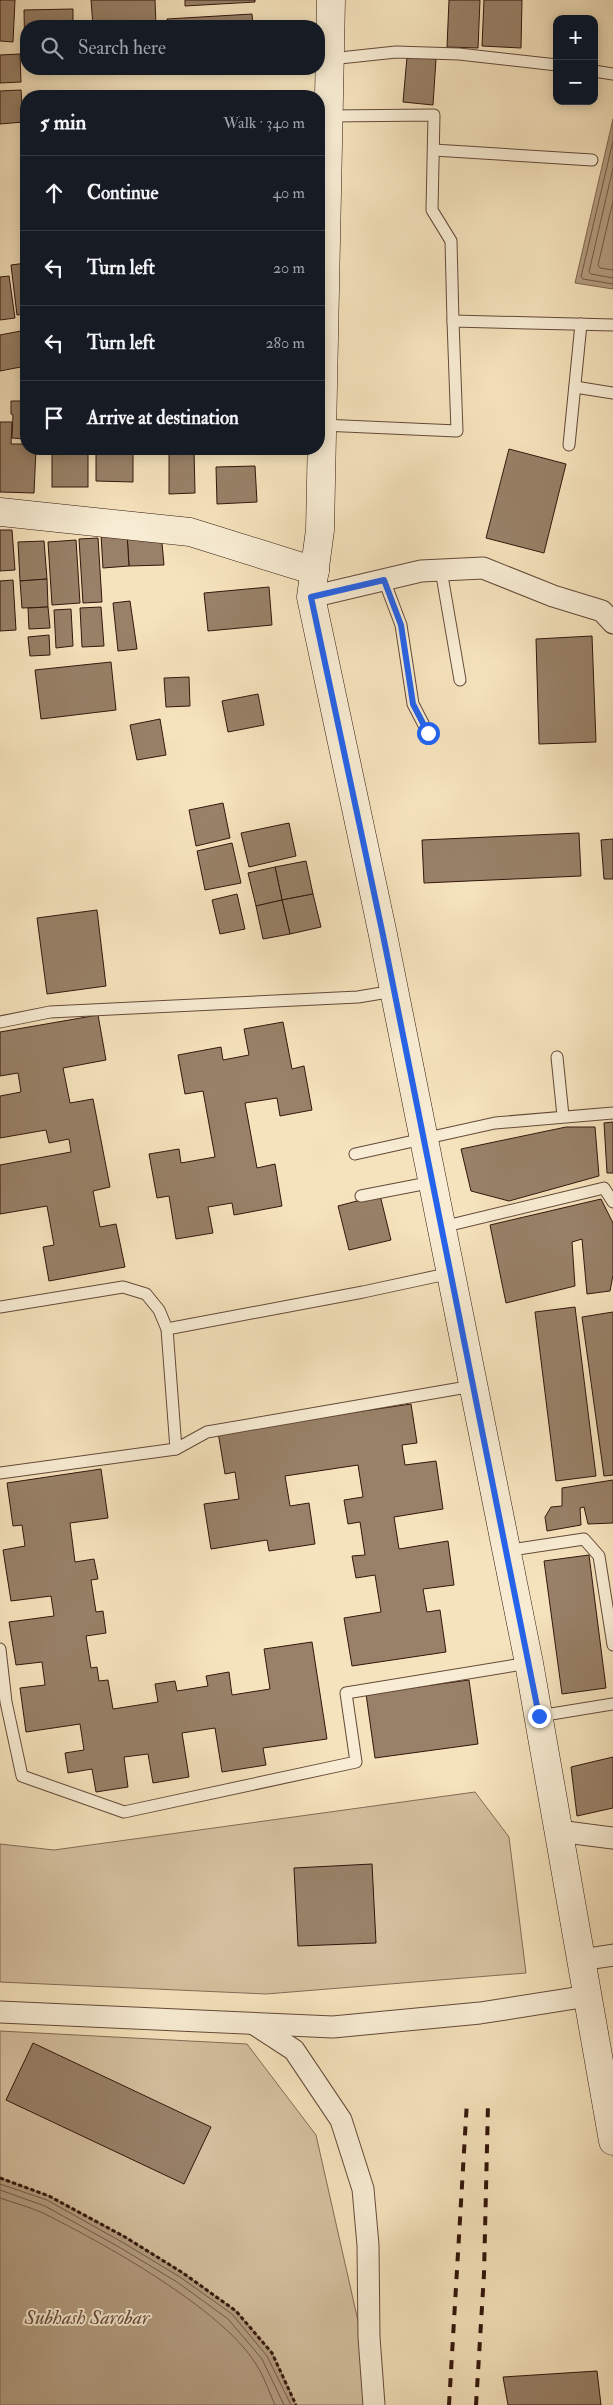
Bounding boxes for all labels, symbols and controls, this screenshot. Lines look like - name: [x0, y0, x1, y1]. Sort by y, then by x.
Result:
- map controls: [553, 15, 598, 105]
- button: +: [553, 15, 598, 60]
- search box: [20, 20, 325, 75]
- icon: search: [38, 34, 66, 62]
- text: Search here: [78, 36, 166, 60]
- button: −: [553, 60, 598, 105]
- text: 5 min: [40, 109, 86, 136]
- text: Walk · 340 m: [223, 113, 305, 133]
- icon: ahead: [40, 179, 68, 207]
- text: Continue: [87, 181, 158, 205]
- text: 40 m: [272, 183, 305, 203]
- icon: left: [40, 254, 68, 282]
- text: Turn left: [87, 256, 155, 280]
- text: 20 m: [273, 258, 305, 278]
- icon: left: [40, 329, 68, 357]
- text: Turn left: [87, 331, 155, 355]
- text: 280 m: [265, 333, 305, 353]
- icon: arrive: [40, 404, 68, 432]
- text: Arrive at destination: [87, 406, 239, 430]
- route start: [417, 722, 440, 745]
- route end: [528, 1705, 551, 1728]
- water label: Subhash Sarobar: [24, 2305, 151, 2330]

